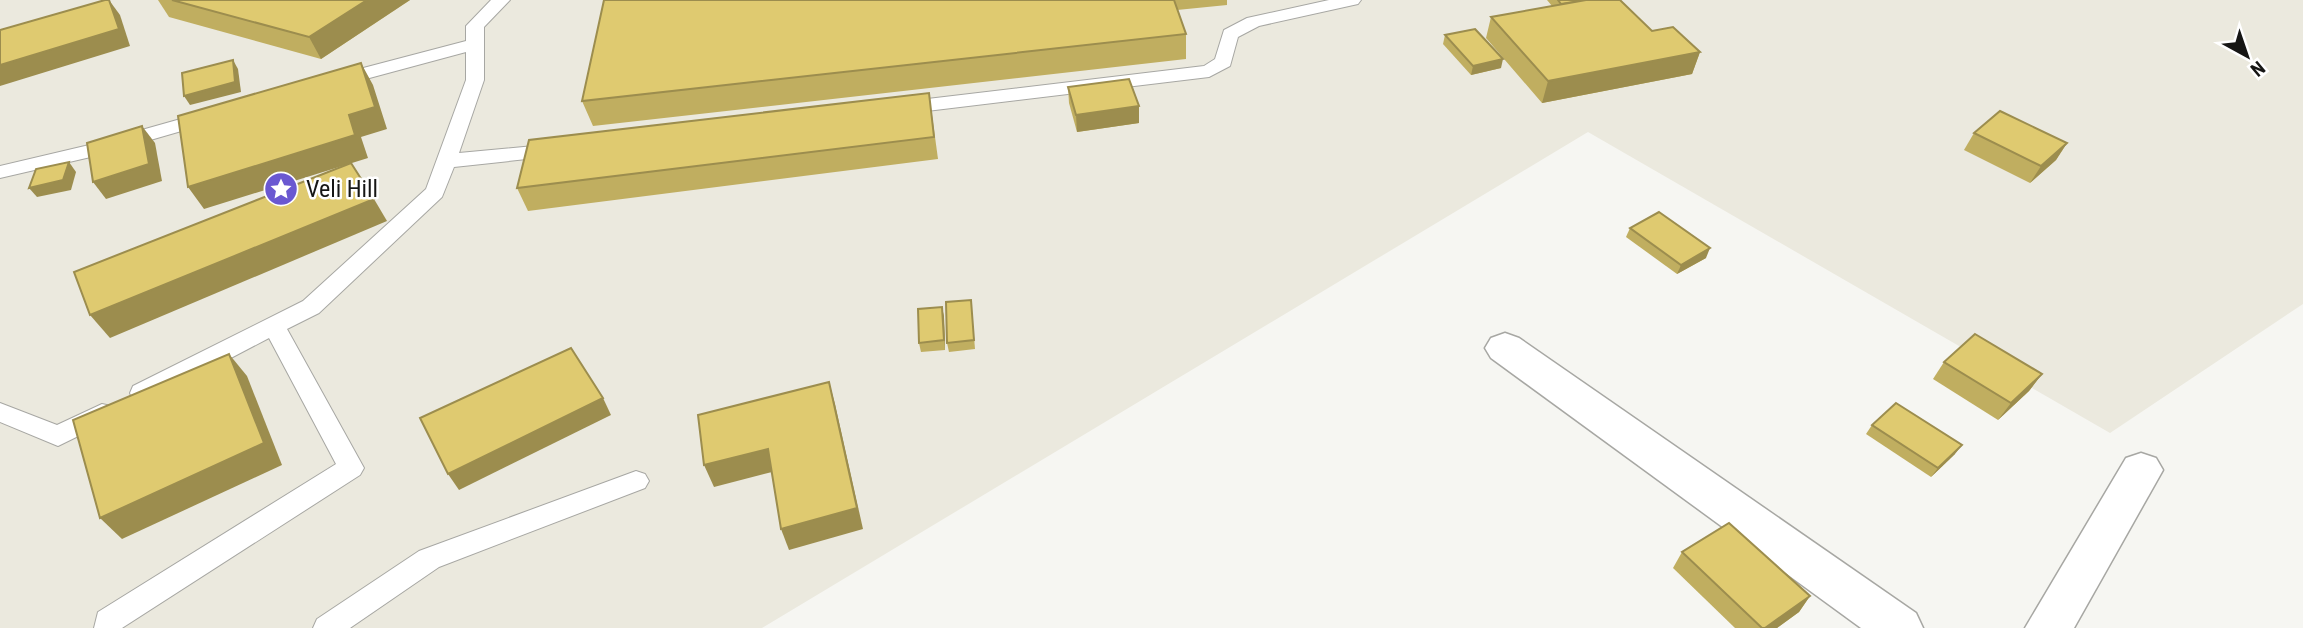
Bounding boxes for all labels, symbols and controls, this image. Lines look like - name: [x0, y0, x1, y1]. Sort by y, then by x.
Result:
- north arrow: [2212, 21, 2282, 91]
- text: N: [2246, 56, 2269, 81]
- place icon: Veli Hill: [262, 170, 300, 208]
- place label: Veli Hill: [306, 175, 378, 203]

